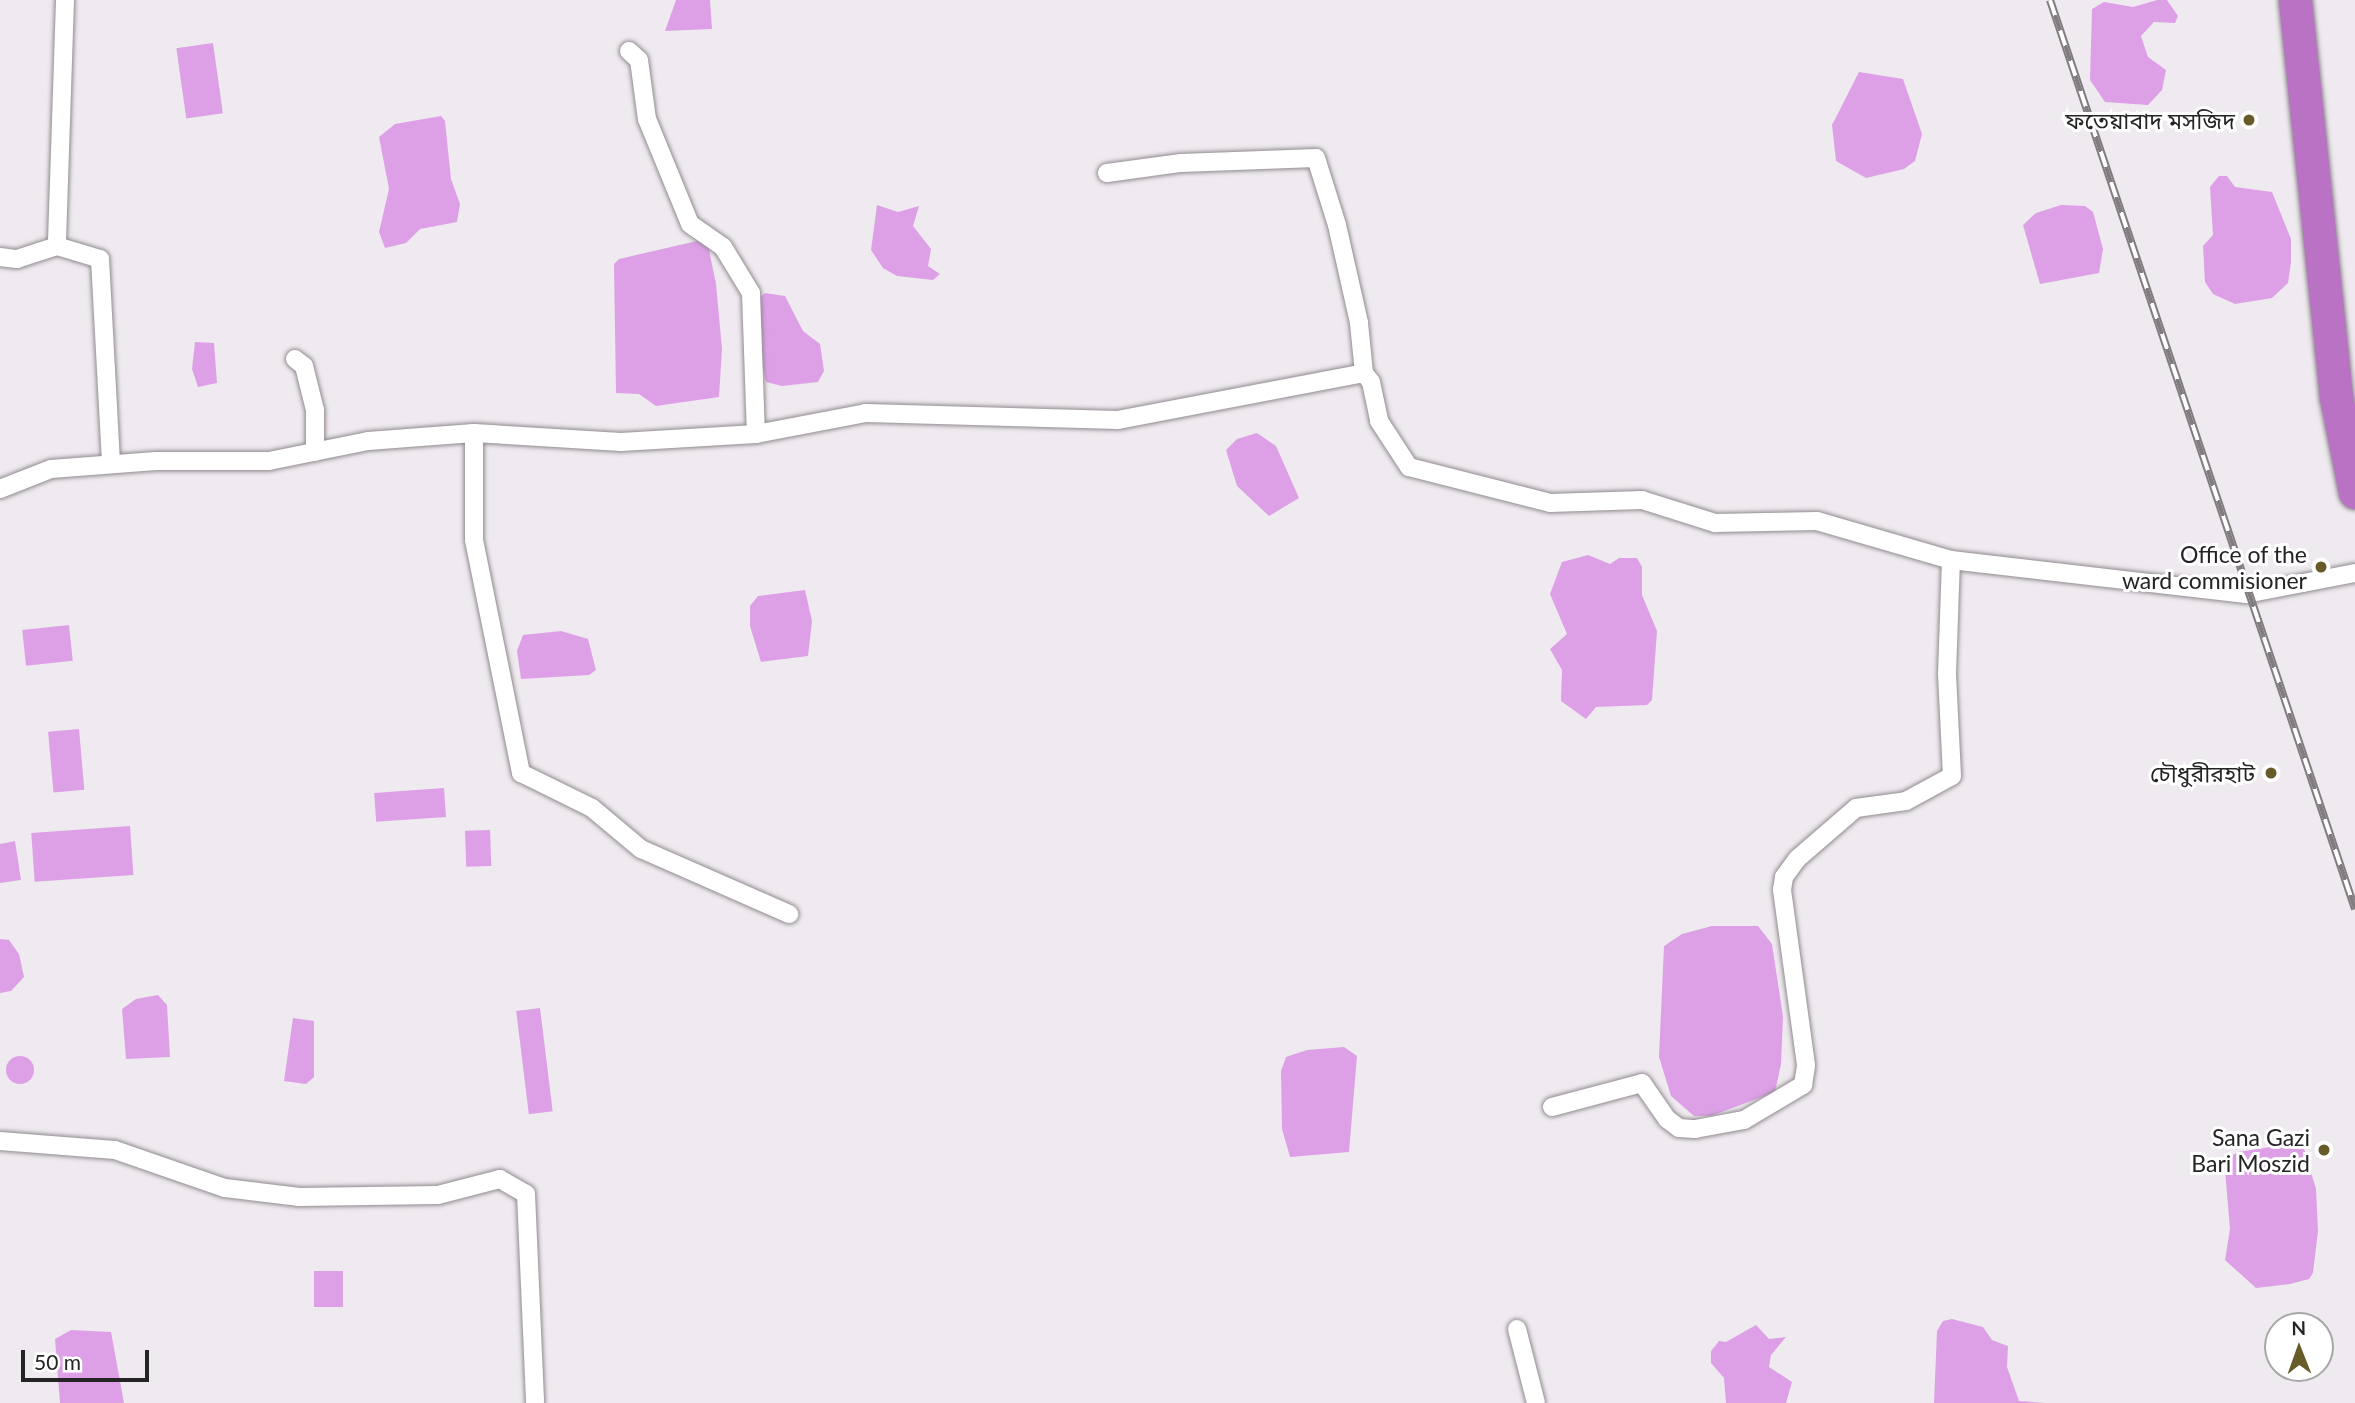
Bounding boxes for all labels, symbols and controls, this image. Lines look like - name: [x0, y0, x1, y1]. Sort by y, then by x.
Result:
- place label: ফতেয়াবাদ মসজিদ: [2065, 106, 2235, 134]
- marker: ফতেয়াবাদ মসজিদ: [2241, 112, 2257, 128]
- place label: Office of the ward commisioner: [2122, 540, 2307, 594]
- marker: Office of the ward commisioner: [2313, 559, 2329, 575]
- place label: চৌধুরীরহাট: [2150, 759, 2255, 787]
- marker: চৌধুরীরহাট: [2261, 763, 2281, 783]
- place label: Sana Gazi Bari Moszid: [2191, 1123, 2310, 1177]
- marker: Sana Gazi Bari Moszid: [2316, 1142, 2332, 1158]
- north arrow: [2264, 1312, 2334, 1382]
- text: N: [2291, 1316, 2306, 1339]
- scale bar: [24, 1336, 152, 1380]
- text: 50 m: [34, 1349, 81, 1374]

